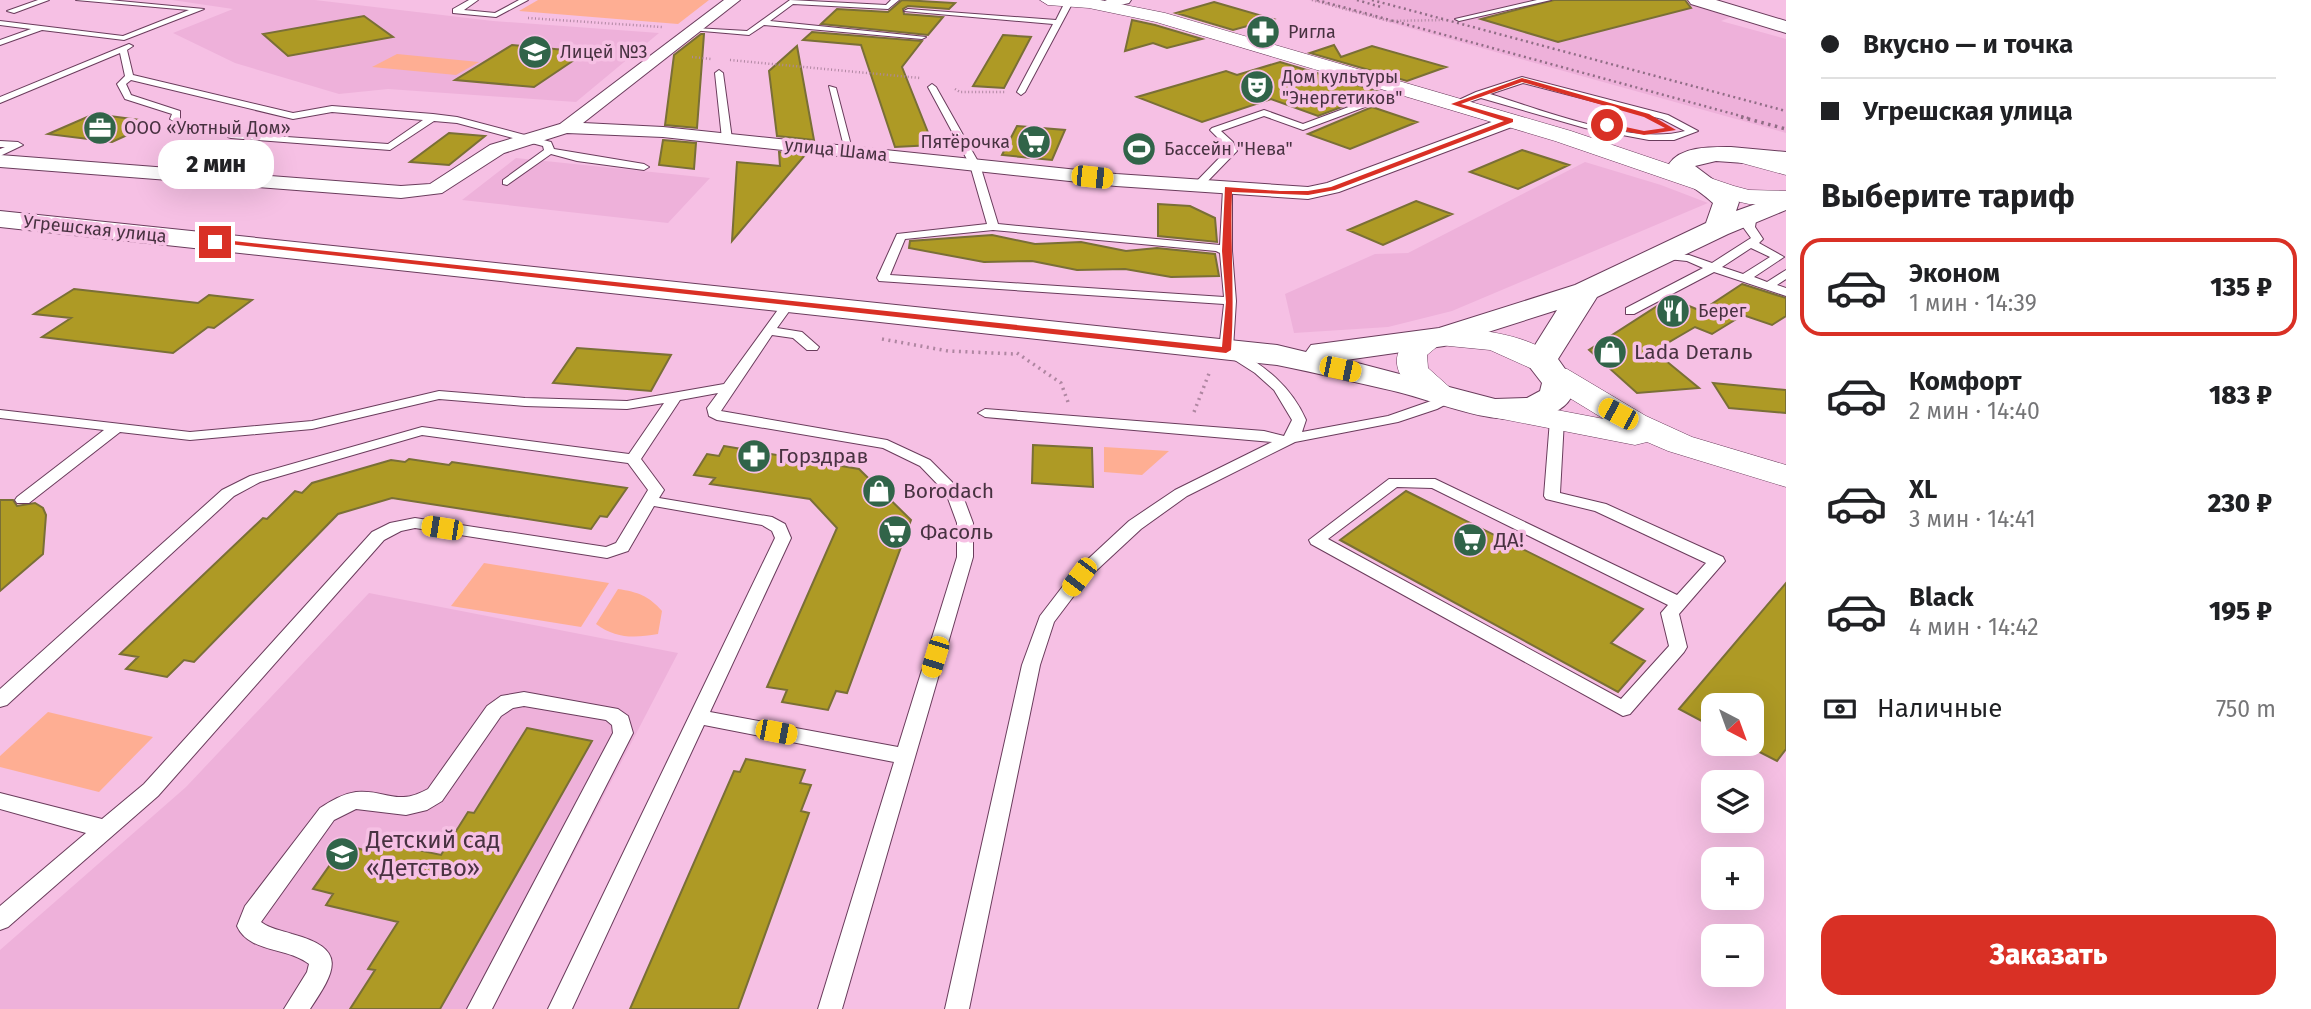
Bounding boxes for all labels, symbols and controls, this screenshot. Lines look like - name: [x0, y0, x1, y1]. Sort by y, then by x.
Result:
- pharmacy icon: Ригла: [1244, 13, 1282, 51]
- place label: Ригла: [1288, 21, 1336, 43]
- text: Вкусно — и точка: [1863, 29, 2073, 60]
- school or university icon: Лицей №3: [516, 33, 554, 71]
- place label: Лицей №3: [560, 41, 648, 63]
- place label: Дом культуры "Энергетиков": [1281, 66, 1402, 109]
- theatre icon: Дом культуры "Энергетиков": [1238, 68, 1276, 106]
- text: Угрешская улица: [1863, 96, 2073, 127]
- office icon: ООО «Уютный Дом»: [81, 109, 119, 147]
- route start: [1591, 109, 1623, 141]
- place label: ООО «Уютный Дом»: [124, 117, 291, 139]
- supermarket icon: Пятёрочка: [1015, 123, 1053, 161]
- sports icon: Бассейн "Нева": [1120, 130, 1158, 168]
- place label: Пятёрочка: [920, 131, 1010, 153]
- street label: улица Шама: [784, 134, 888, 166]
- place label: Бассейн "Нева": [1164, 138, 1293, 160]
- callout: 2 мин: [157, 140, 273, 190]
- text: 2 мин: [186, 150, 246, 178]
- car: [1071, 164, 1114, 190]
- text: Выберите тариф: [1821, 177, 2075, 215]
- street label: Угрешская улица: [22, 211, 168, 247]
- route end: [199, 226, 231, 258]
- icon: car: [1825, 256, 1888, 319]
- text: Эконом: [1909, 258, 2000, 289]
- text: 135 ₽: [2210, 272, 2272, 303]
- text: 1 мин · 14:39: [1909, 289, 2037, 317]
- restaurant icon: Берег: [1654, 292, 1692, 330]
- place label: Берег: [1698, 300, 1747, 322]
- shop icon: Lada Dеталь: [1591, 333, 1629, 371]
- place label: Lada Dеталь: [1634, 339, 1753, 365]
- car: [1318, 354, 1363, 384]
- icon: car: [1825, 364, 1888, 427]
- text: Комфорт: [1909, 366, 2022, 397]
- text: 183 ₽: [2209, 380, 2272, 411]
- car: [1595, 395, 1642, 433]
- text: 2 мин · 14:40: [1909, 397, 2040, 425]
- pharmacy icon: Горздрав: [735, 437, 773, 475]
- place label: Горздрав: [778, 443, 868, 469]
- shop icon: Borodach: [860, 472, 898, 510]
- icon: car: [1825, 472, 1888, 535]
- text: XL: [1909, 474, 1937, 505]
- place label: Borodach: [903, 478, 994, 504]
- text: 230 ₽: [2208, 488, 2272, 519]
- text: 3 мин · 14:41: [1909, 505, 2036, 533]
- supermarket icon: Фасоль: [876, 513, 914, 551]
- car: [420, 514, 465, 542]
- place label: Фасоль: [920, 519, 993, 545]
- supermarket icon: ДА!: [1451, 521, 1489, 559]
- place label: ДА!: [1493, 527, 1524, 553]
- car: [1058, 554, 1101, 600]
- icon: car: [1825, 580, 1888, 643]
- text: Black: [1909, 582, 1974, 613]
- text: 195 ₽: [2209, 596, 2272, 627]
- text: 4 мин · 14:42: [1909, 613, 2039, 641]
- car: [919, 634, 952, 680]
- icon: cash: [1821, 690, 1859, 728]
- north arrow: [1701, 693, 1764, 756]
- map controls: [1701, 693, 1764, 987]
- text: Наличные: [1877, 693, 2002, 724]
- text: 750 m: [2216, 695, 2276, 723]
- car: [754, 718, 799, 746]
- button: layers: [1701, 770, 1764, 833]
- place label: Детский сад «Детство»: [365, 826, 500, 882]
- school or university icon: Детский сад «Детство»: [323, 835, 361, 873]
- button: +: [1701, 847, 1764, 910]
- button: Заказать: [1821, 915, 2276, 995]
- button: −: [1701, 924, 1764, 987]

